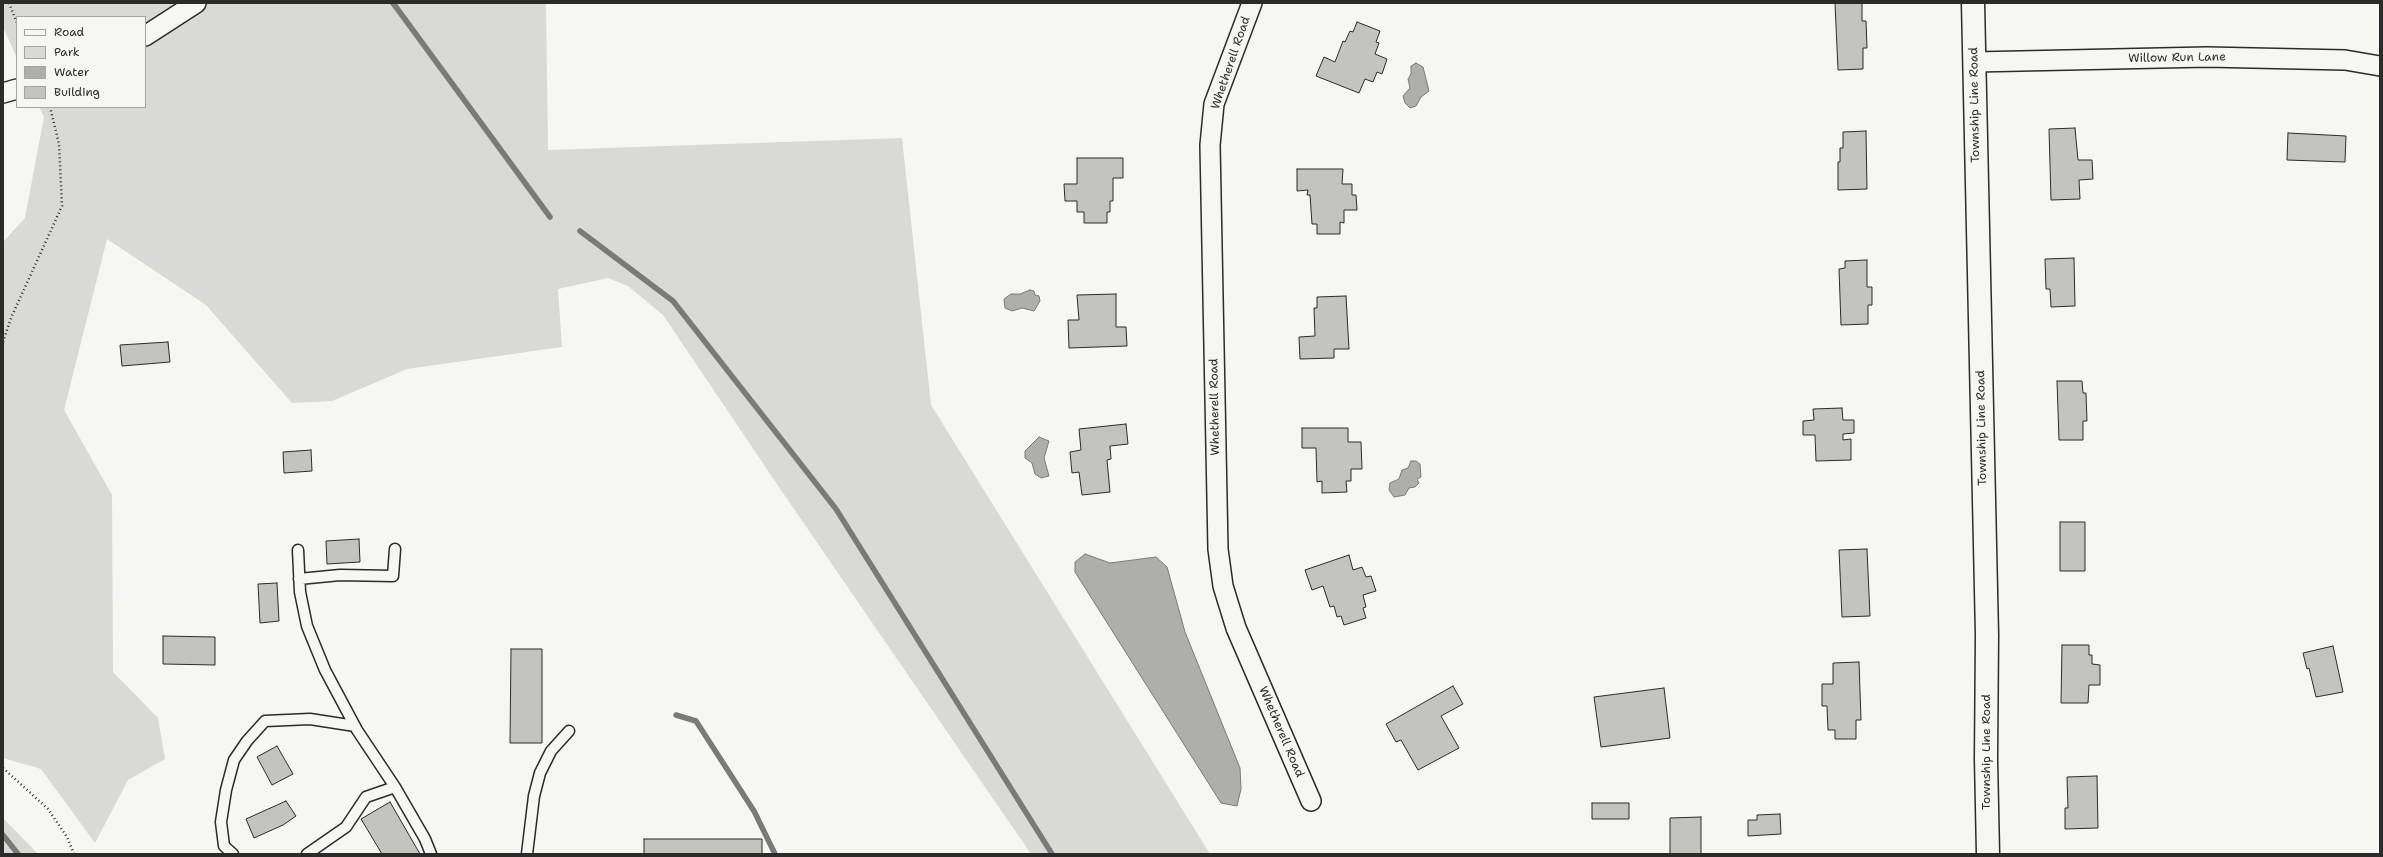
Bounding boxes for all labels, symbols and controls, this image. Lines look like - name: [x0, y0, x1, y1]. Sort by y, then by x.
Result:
- street label: Whetherell Road: [1208, 15, 1254, 111]
- legend: [16, 16, 146, 108]
- text: Road: [54, 24, 84, 40]
- text: Park: [54, 44, 80, 60]
- street label: Township Line Road: [1967, 47, 1983, 163]
- street label: Willow Run Lane: [2128, 50, 2226, 66]
- text: Water: [54, 64, 89, 80]
- text: Building: [54, 84, 100, 100]
- street label: Whetherell Road: [1207, 358, 1223, 456]
- street label: Township Line Road: [1974, 370, 1990, 486]
- street label: Whetherell Road: [1255, 684, 1307, 780]
- street label: Township Line Road: [1980, 694, 1994, 810]

